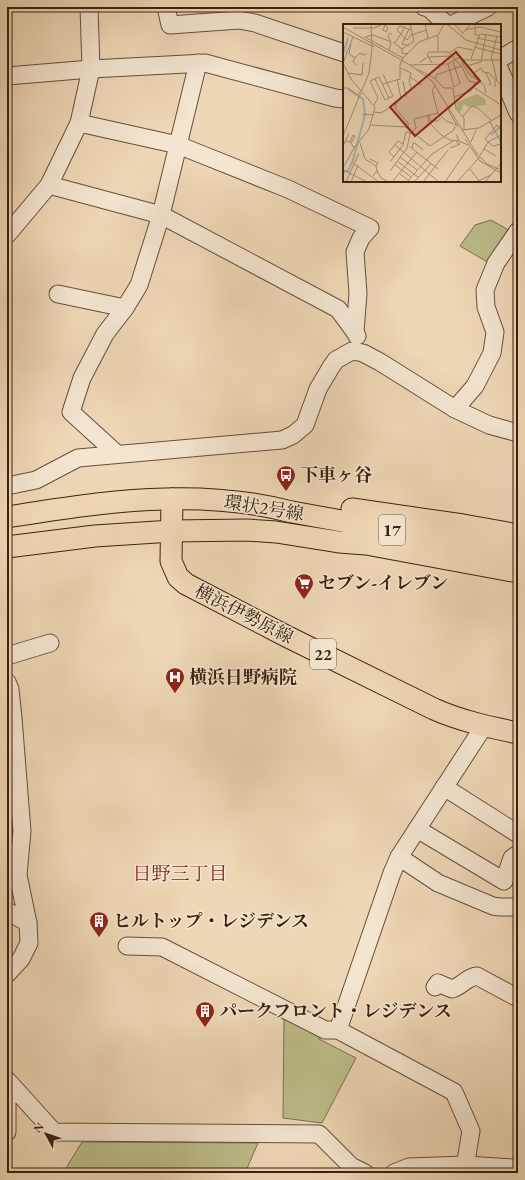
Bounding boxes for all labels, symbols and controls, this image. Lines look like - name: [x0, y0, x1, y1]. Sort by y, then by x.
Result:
- inset map: [343, 24, 501, 182]
- place label: 下車ヶ谷: [300, 463, 372, 486]
- bus stop icon: 下車ヶ谷: [275, 464, 297, 492]
- street label: 環状2号線: [222, 490, 306, 525]
- road number: 17: [379, 515, 405, 545]
- place label: セブン-イレブン: [318, 571, 448, 594]
- supermarket icon: セブン-イレブン: [293, 572, 315, 600]
- street label: 横浜伊勢原線: [191, 579, 298, 648]
- road number: 22: [310, 639, 336, 669]
- place label: 横浜日野病院: [189, 665, 297, 688]
- hospital icon: 横浜日野病院: [164, 666, 186, 694]
- district label: 日野三丁目: [132, 861, 228, 886]
- place label: ヒルトップ・レジデンス: [113, 909, 309, 932]
- building icon: ヒルトップ・レジデンス: [88, 910, 110, 938]
- place label: パークフロント・レジデンス: [219, 999, 452, 1022]
- building icon: パークフロント・レジデンス: [194, 1000, 216, 1028]
- north arrow: [26, 1114, 66, 1154]
- text: N: [30, 1120, 47, 1135]

